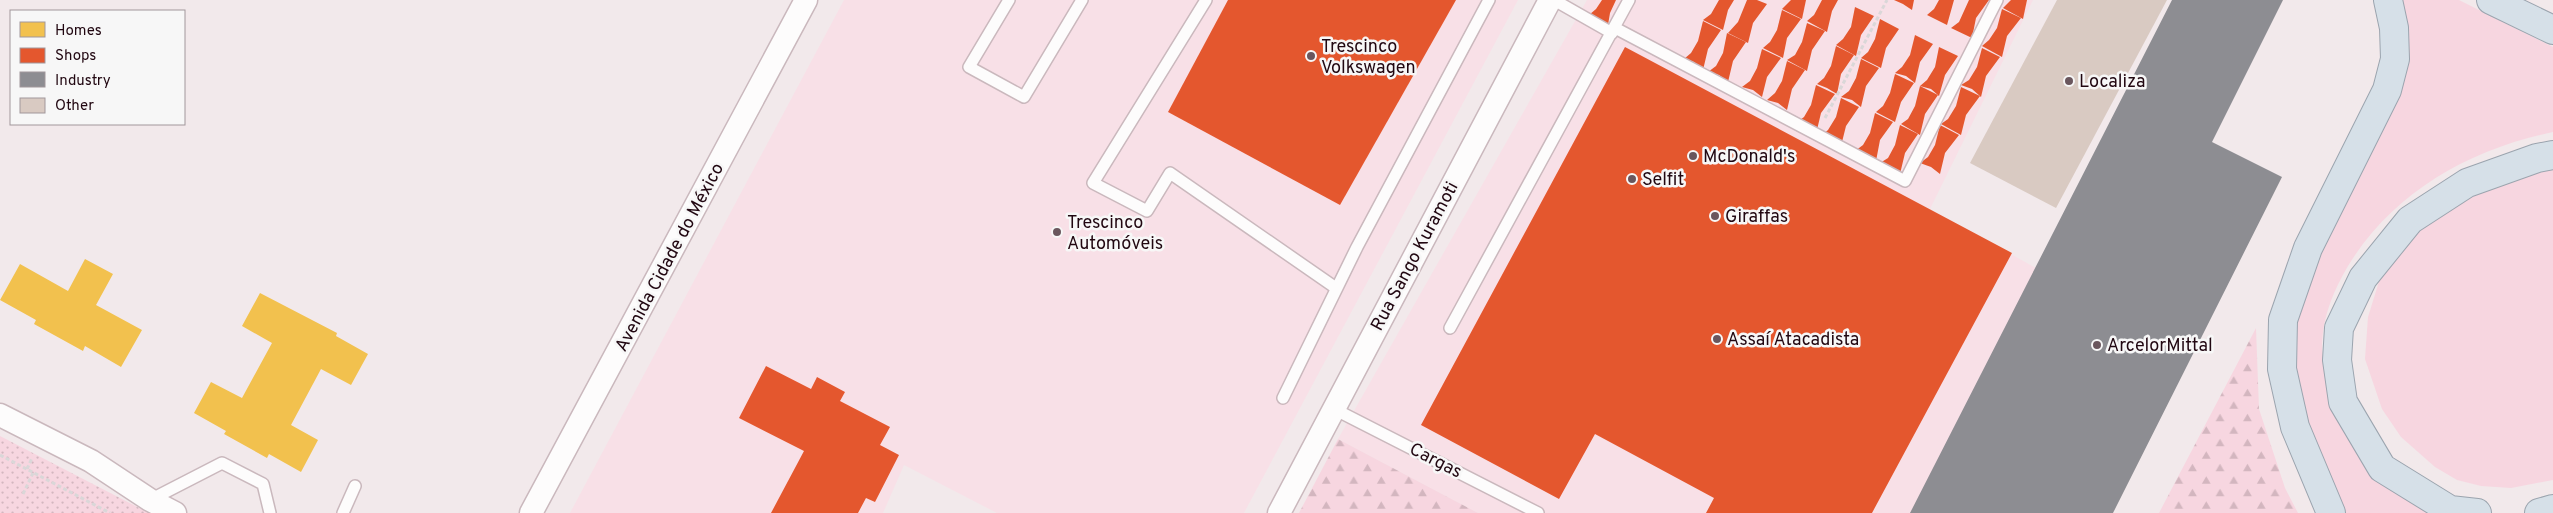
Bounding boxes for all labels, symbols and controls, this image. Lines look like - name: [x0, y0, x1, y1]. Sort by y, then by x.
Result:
- legend: [10, 10, 185, 125]
- text: Homes: [55, 22, 102, 41]
- place label: Trescinco Volkswagen: [1321, 36, 1416, 80]
- text: Shops: [55, 47, 96, 66]
- marker: Trescinco Volkswagen: [1305, 50, 1317, 62]
- place label: Localiza: [2079, 71, 2146, 94]
- text: Industry: [55, 72, 111, 91]
- marker: Localiza: [2063, 75, 2075, 87]
- text: Other: [55, 97, 94, 116]
- place label: McDonald's: [1703, 146, 1795, 169]
- marker: McDonald's: [1687, 150, 1699, 162]
- street label: Avenida Cidade do México: [611, 159, 730, 356]
- place label: Selfit: [1642, 169, 1684, 192]
- marker: Selfit: [1626, 173, 1638, 185]
- street label: Rua Sango Kuramoti: [1366, 178, 1464, 335]
- place label: Giraffas: [1725, 206, 1788, 229]
- marker: Giraffas: [1709, 210, 1721, 222]
- place label: Trescinco Automóveis: [1067, 212, 1163, 256]
- marker: Trescinco Automóveis: [1051, 226, 1063, 238]
- place label: Assaí Atacadista: [1727, 329, 1859, 352]
- marker: Assaí Atacadista: [1711, 333, 1723, 345]
- place label: ArcelorMittal: [2107, 335, 2213, 358]
- marker: ArcelorMittal: [2091, 339, 2103, 351]
- street label: Cargas: [1405, 438, 1466, 484]

